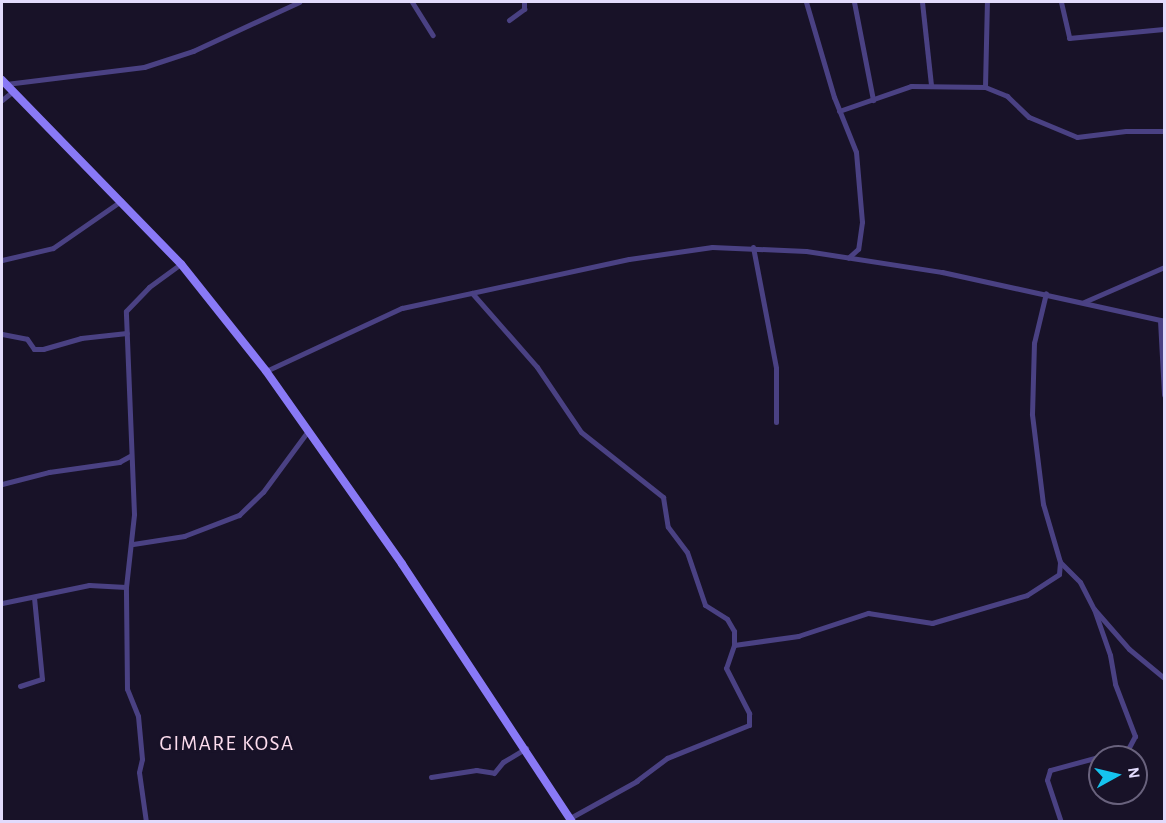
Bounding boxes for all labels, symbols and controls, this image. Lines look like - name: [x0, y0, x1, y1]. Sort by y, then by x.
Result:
- district label: GIMARE KOSA: [159, 731, 295, 757]
- north arrow: [1088, 745, 1148, 805]
- text: N: [1125, 766, 1143, 779]

